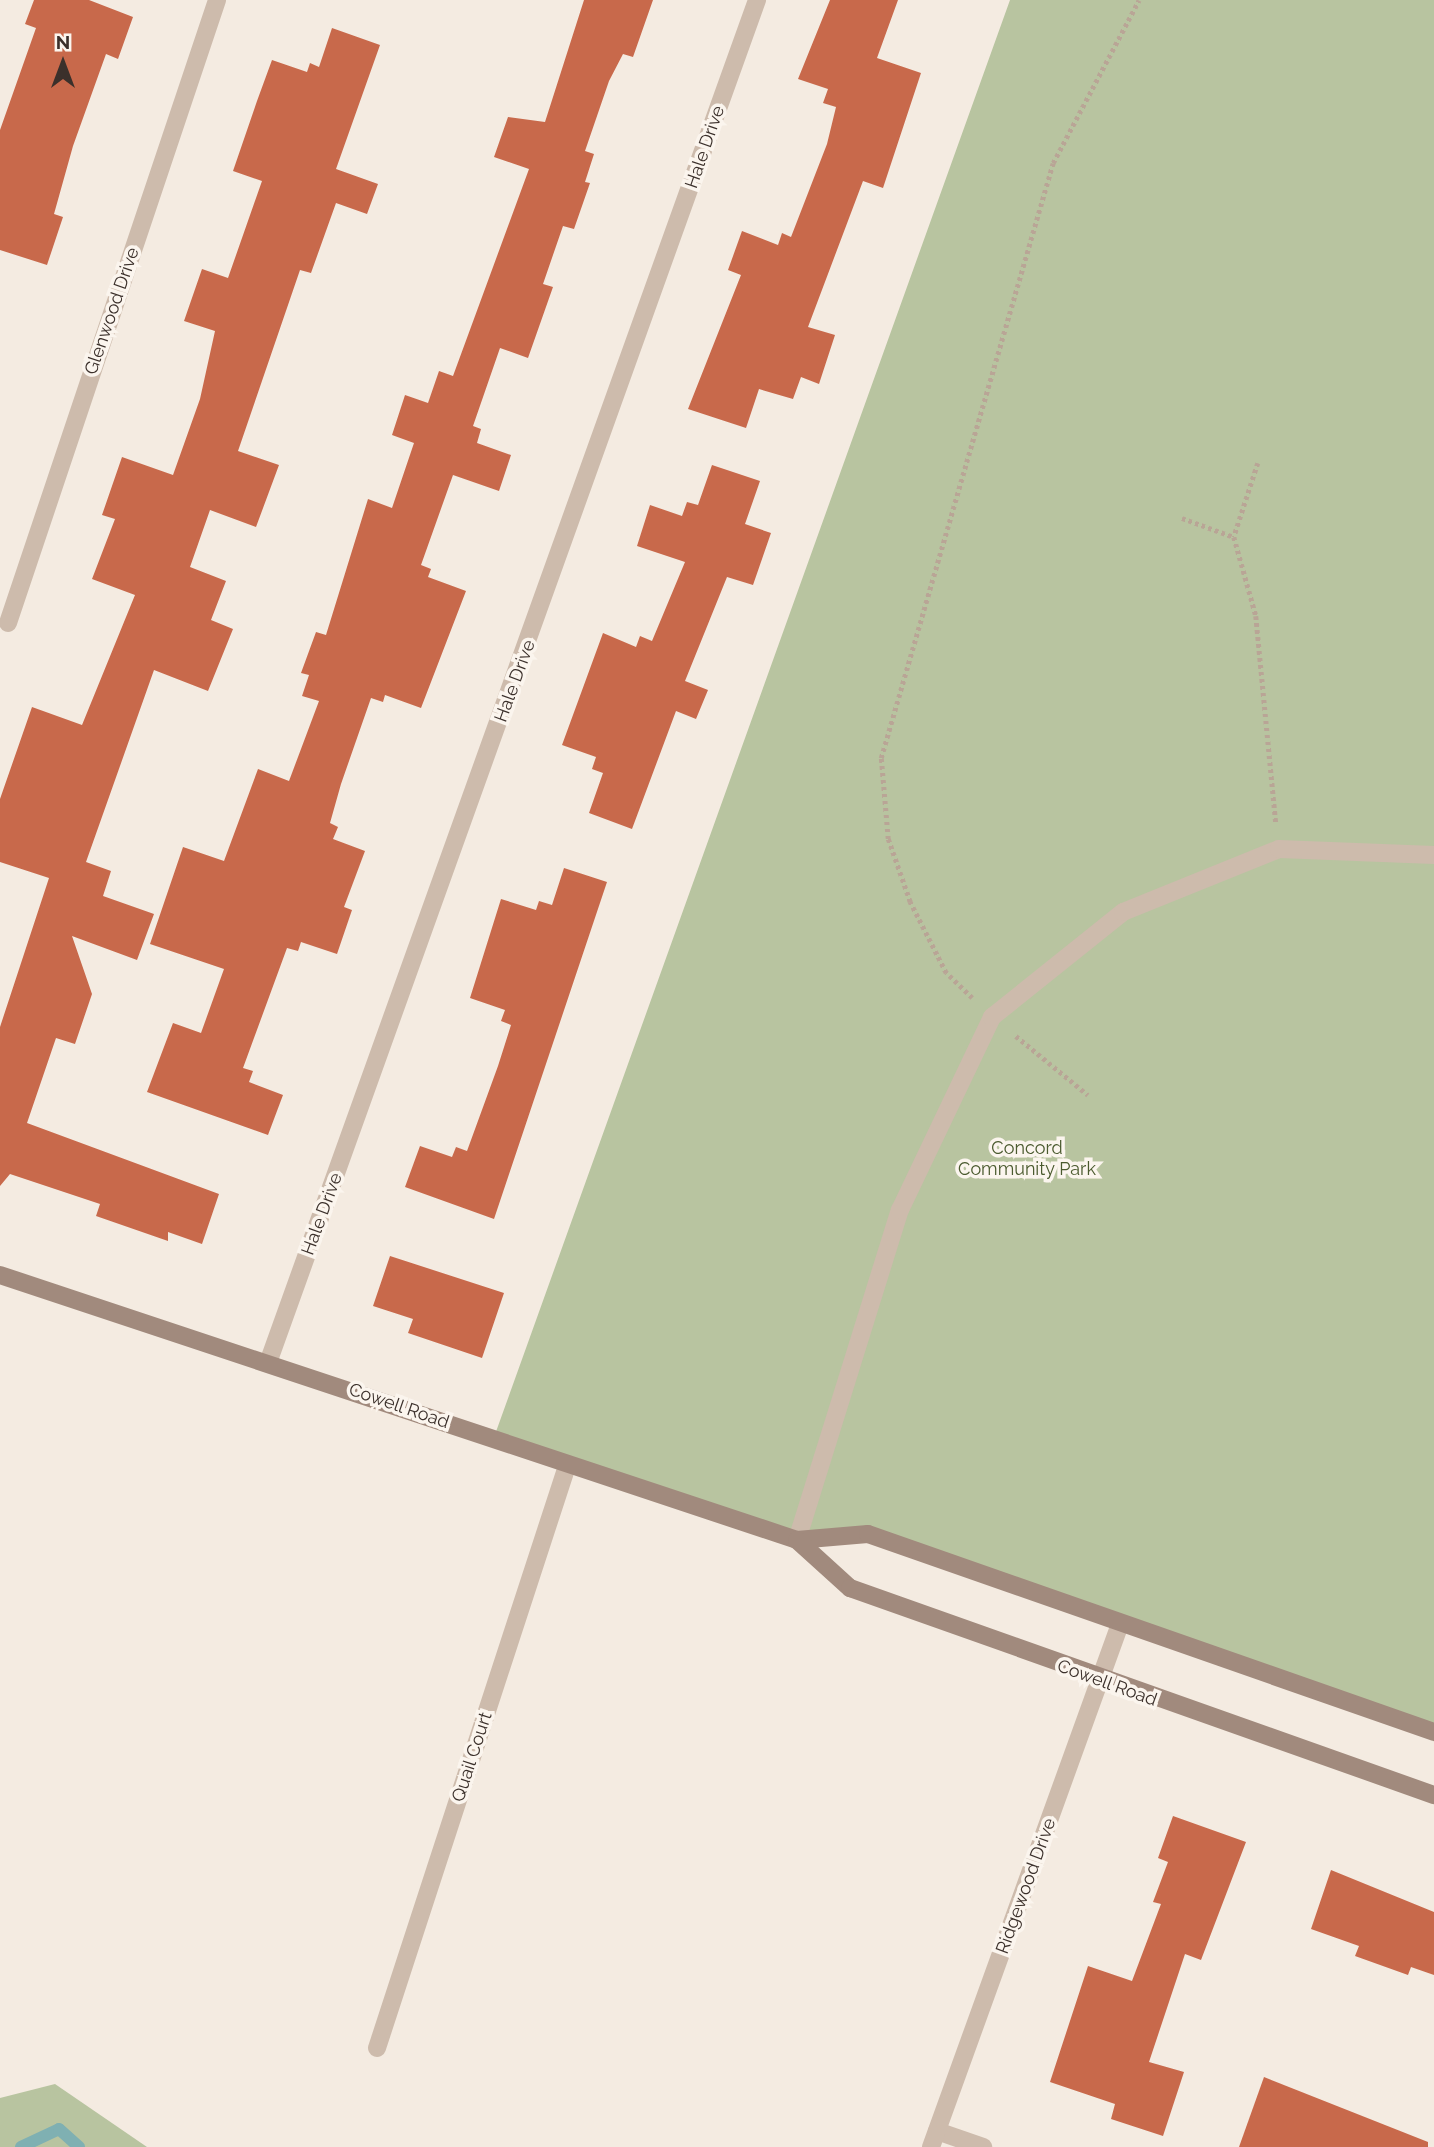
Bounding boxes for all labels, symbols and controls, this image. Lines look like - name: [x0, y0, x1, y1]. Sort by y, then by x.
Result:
- north arrow: [28, 28, 98, 98]
- text: N: [56, 31, 70, 53]
- street label: Hale Drive: [681, 103, 729, 191]
- street label: Glenwood Drive: [80, 245, 144, 377]
- street label: Hale Drive: [490, 637, 540, 725]
- park label: Concord Community Park: [958, 1138, 1096, 1180]
- street label: Hale Drive: [297, 1170, 347, 1258]
- street label: Cowell Road: [346, 1379, 452, 1433]
- street label: Cowell Road: [1054, 1655, 1160, 1711]
- street label: Quail Court: [447, 1709, 497, 1805]
- street label: Ridgewood Drive: [991, 1815, 1061, 1957]

